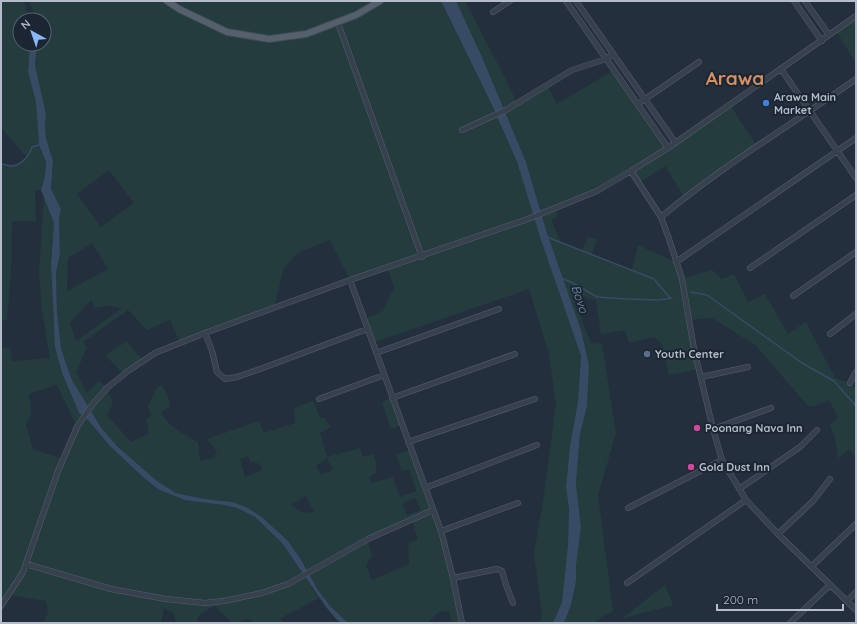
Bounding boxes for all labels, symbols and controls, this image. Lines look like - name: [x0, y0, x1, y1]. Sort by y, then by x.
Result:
- north arrow: [12, 12, 52, 52]
- text: N: [18, 16, 33, 32]
- district label: Arawa: [706, 66, 764, 90]
- place label: Arawa Main Market: [774, 90, 836, 117]
- marker: Arawa Main Market: [761, 98, 771, 108]
- water label: Bovo: [568, 283, 592, 316]
- place label: Youth Center: [655, 347, 724, 361]
- marker: Youth Center: [642, 349, 652, 359]
- place label: Poonang Nava Inn: [705, 421, 803, 435]
- marker: Poonang Nava Inn: [692, 423, 702, 433]
- place label: Gold Dust Inn: [699, 460, 770, 474]
- marker: Gold Dust Inn: [686, 462, 696, 472]
- scale bar: [717, 586, 843, 612]
- text: 200 m: [723, 592, 758, 607]

